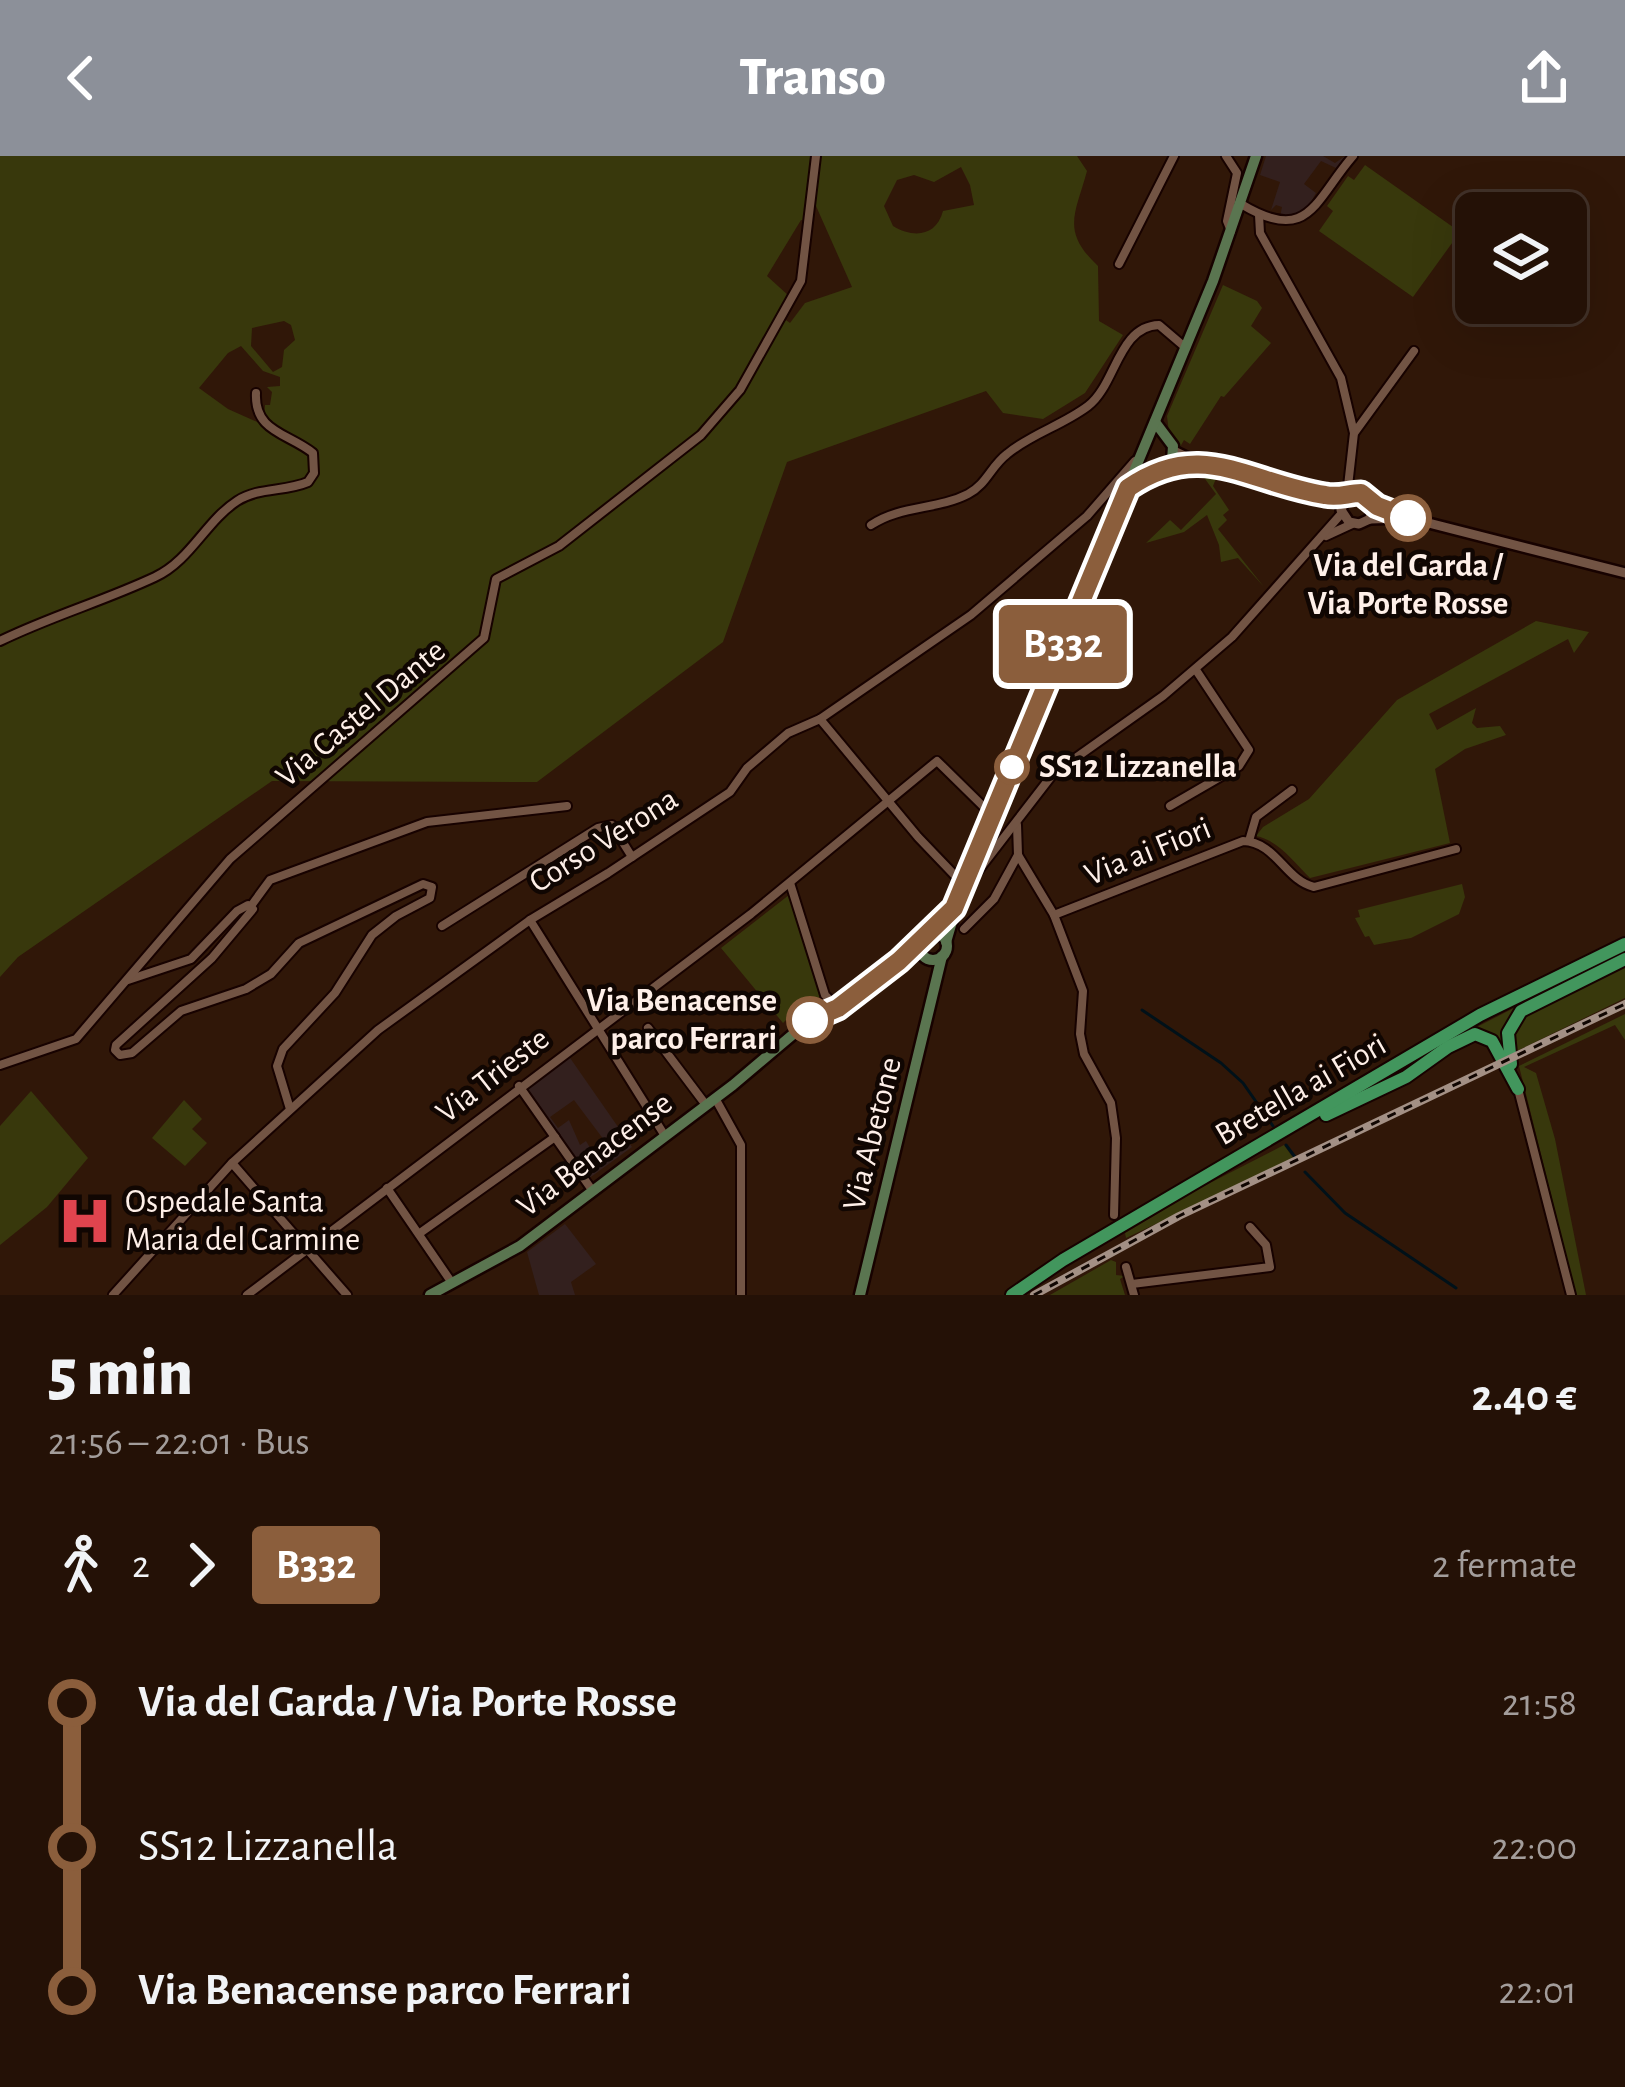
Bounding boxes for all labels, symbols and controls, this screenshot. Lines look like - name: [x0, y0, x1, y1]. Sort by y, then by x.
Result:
- icon: back: [48, 45, 114, 111]
- icon: share: [1511, 45, 1577, 111]
- text: Transo: [739, 51, 886, 105]
- map controls: [1455, 192, 1587, 324]
- button: layers: [1455, 192, 1587, 324]
- marker: Via del Garda / Via Porte Rosse: [1386, 496, 1430, 540]
- place label: Via del Garda / Via Porte Rosse: [1308, 550, 1508, 621]
- line badge: B332: [979, 605, 1147, 683]
- text: B332: [1023, 623, 1103, 665]
- street label: Via Castel Dante: [270, 634, 452, 794]
- marker: SS12 Lizzanella: [996, 751, 1028, 783]
- place label: SS12 Lizzanella: [1039, 751, 1237, 784]
- street label: Corso Verona: [524, 782, 684, 900]
- street label: Via ai Fiori: [1080, 812, 1216, 892]
- place label: Via Benacense parco Ferrari: [586, 985, 777, 1056]
- marker: Via Benacense parco Ferrari: [788, 998, 832, 1042]
- street label: Via Trieste: [431, 1022, 555, 1130]
- street label: Bretella ai Fiori: [1210, 1028, 1392, 1152]
- street label: Via Abetone: [838, 1054, 908, 1214]
- street label: Via Benacense: [511, 1086, 679, 1224]
- place label: Ospedale Santa Maria del Carmine: [125, 1186, 360, 1257]
- hospital icon: Ospedale Santa Maria del Carmine: [56, 1192, 114, 1250]
- text: 5 min: [48, 1341, 193, 1407]
- text: 2.40 €: [1472, 1374, 1577, 1419]
- text: 21:56 – 22:01 · Bus: [48, 1423, 310, 1462]
- icon: walk: [48, 1532, 114, 1598]
- icon: forward: [168, 1532, 234, 1598]
- text: B332: [276, 1544, 356, 1586]
- text: 2: [132, 1546, 150, 1585]
- text: 2 fermate: [1432, 1546, 1577, 1585]
- text: Via del Garda / Via Porte Rosse: [138, 1680, 677, 1725]
- text: 21:58: [1502, 1684, 1577, 1723]
- text: SS12 Lizzanella: [138, 1824, 398, 1869]
- text: 22:00: [1491, 1828, 1577, 1867]
- text: Via Benacense parco Ferrari: [138, 1968, 632, 2013]
- text: 22:01: [1499, 1972, 1577, 2011]

